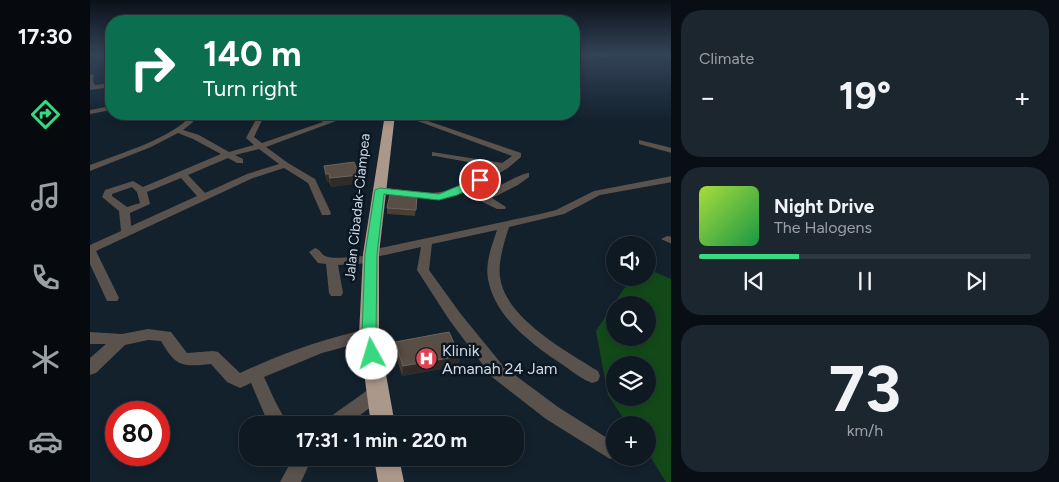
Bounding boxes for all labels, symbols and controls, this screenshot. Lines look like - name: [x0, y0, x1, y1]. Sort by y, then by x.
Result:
- text: 17:30: [18, 23, 72, 50]
- text: 140 m: [203, 33, 301, 75]
- icon: right: [120, 35, 185, 100]
- text: Climate: [699, 49, 754, 68]
- text: 19°: [839, 73, 891, 119]
- text: Turn right: [203, 75, 298, 102]
- text: −: [699, 80, 716, 114]
- text: +: [1014, 80, 1031, 114]
- icon: directions: [28, 97, 63, 132]
- street label: Jalan Cibadak-Ciampea: [341, 133, 374, 282]
- pin: [459, 159, 501, 201]
- icon: arrive: [466, 166, 494, 194]
- icon: music: [28, 179, 63, 214]
- text: Night Drive: [774, 195, 874, 218]
- text: The Halogens: [774, 218, 872, 237]
- map controls: [606, 236, 656, 466]
- button: sound: [606, 236, 656, 286]
- icon: phone: [28, 260, 63, 295]
- icon: previous: [740, 267, 768, 295]
- icon: pause: [851, 267, 879, 295]
- icon: next: [962, 267, 990, 295]
- button: search: [606, 296, 656, 346]
- position arrow: [345, 327, 397, 379]
- place label: Klinik Amanah 24 Jam: [442, 341, 557, 378]
- icon: climate: [28, 342, 63, 377]
- hospital icon: Klinik Amanah 24 Jam: [414, 347, 438, 371]
- text: 73: [829, 349, 901, 427]
- button: layers: [606, 356, 656, 406]
- speed limit sign: 80: [105, 401, 170, 466]
- button: +: [606, 416, 656, 466]
- text: km/h: [847, 421, 883, 440]
- icon: car: [28, 424, 63, 459]
- text: 17:31 · 1 min · 220 m: [296, 429, 467, 452]

